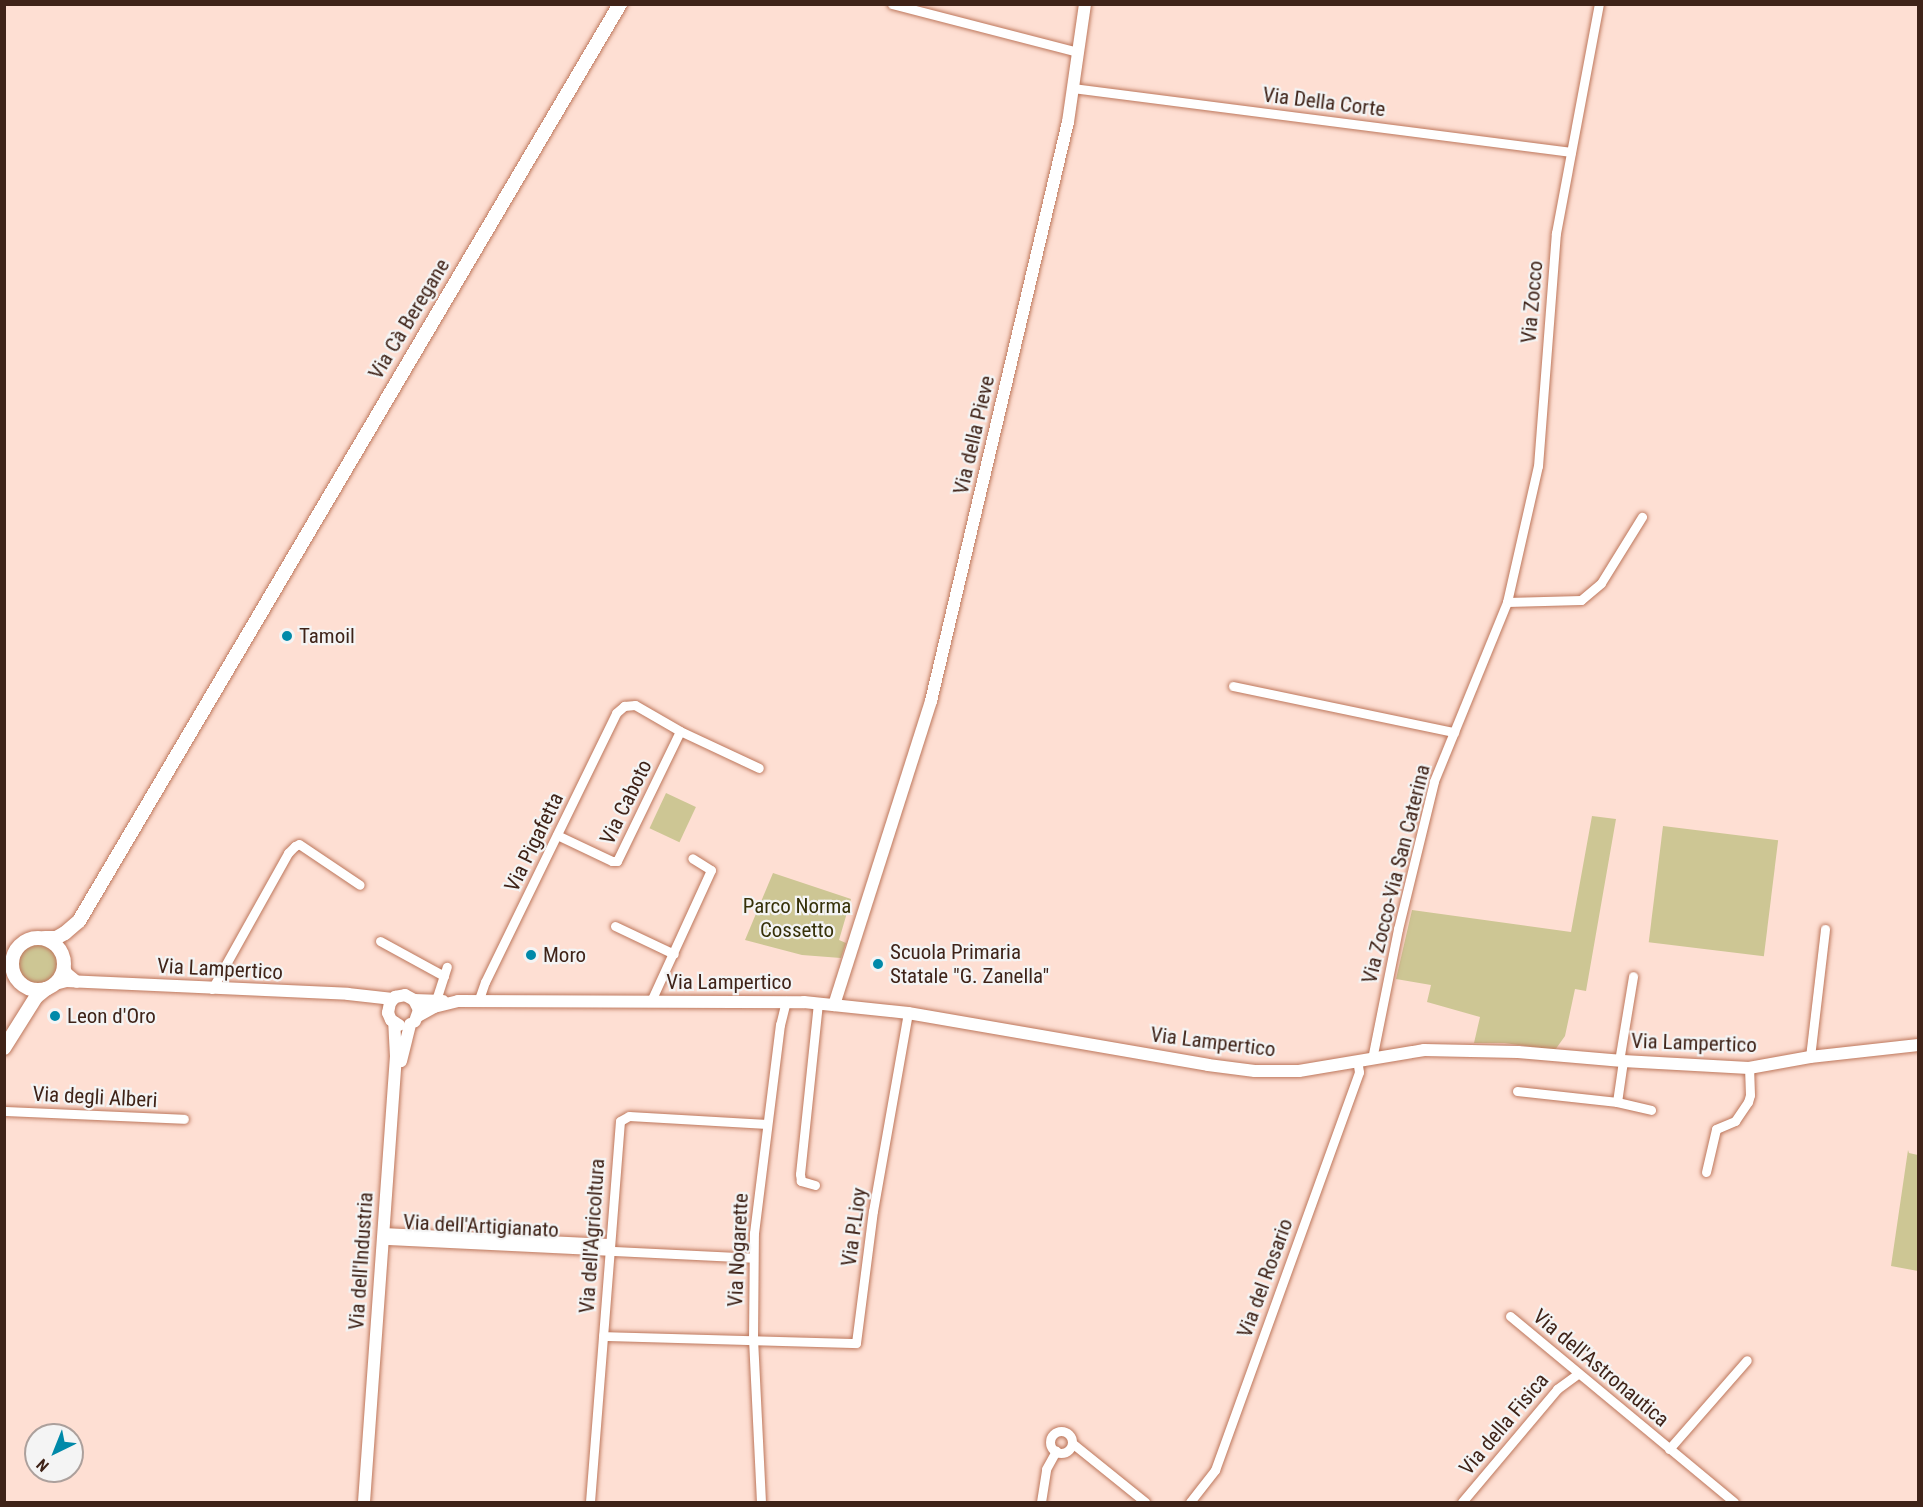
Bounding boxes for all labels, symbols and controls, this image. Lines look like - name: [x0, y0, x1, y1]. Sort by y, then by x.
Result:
- street label: Via Della Corte: [1261, 82, 1387, 122]
- street label: Via Cà Beregane: [363, 254, 455, 384]
- street label: Via Zocco: [1516, 260, 1548, 344]
- street label: Via della Pieve: [948, 373, 1000, 497]
- place label: Tamoil: [299, 623, 355, 649]
- marker: Tamoil: [280, 629, 294, 643]
- street label: Via Caboto: [595, 756, 657, 848]
- street label: Via Zocco-Via San Caterina: [1357, 762, 1435, 986]
- street label: Via Pigafetta: [499, 788, 569, 896]
- park label: Parco Norma Cossetto: [743, 893, 851, 943]
- place label: Scuola Primaria Statale "G. Zanella": [890, 939, 1049, 989]
- place label: Moro: [543, 942, 586, 968]
- marker: Moro: [524, 948, 538, 962]
- street label: Via Lampertico: [157, 953, 283, 985]
- marker: Scuola Primaria Statale "G. Zanella": [871, 957, 885, 971]
- street label: Via Lampertico: [666, 969, 792, 995]
- place label: Leon d'Oro: [67, 1003, 156, 1029]
- marker: Leon d'Oro: [48, 1009, 62, 1023]
- street label: Via Lampertico: [1149, 1022, 1277, 1062]
- street label: Via Lampertico: [1631, 1028, 1757, 1058]
- street label: Via degli Alberi: [32, 1081, 158, 1113]
- street label: Via dell'Agricoltura: [574, 1158, 610, 1314]
- street label: Via P.Lioy: [836, 1186, 872, 1268]
- street label: Via dell'Industria: [344, 1191, 378, 1331]
- street label: Via Nogarette: [722, 1193, 754, 1307]
- street label: Via dell'Artigianato: [403, 1209, 559, 1243]
- street label: Via del Rosario: [1232, 1215, 1298, 1341]
- street label: Via dell'Astronautica: [1528, 1304, 1674, 1432]
- street label: Via della Fisica: [1454, 1368, 1554, 1480]
- north arrow: [24, 1423, 84, 1483]
- text: N: [33, 1455, 53, 1475]

